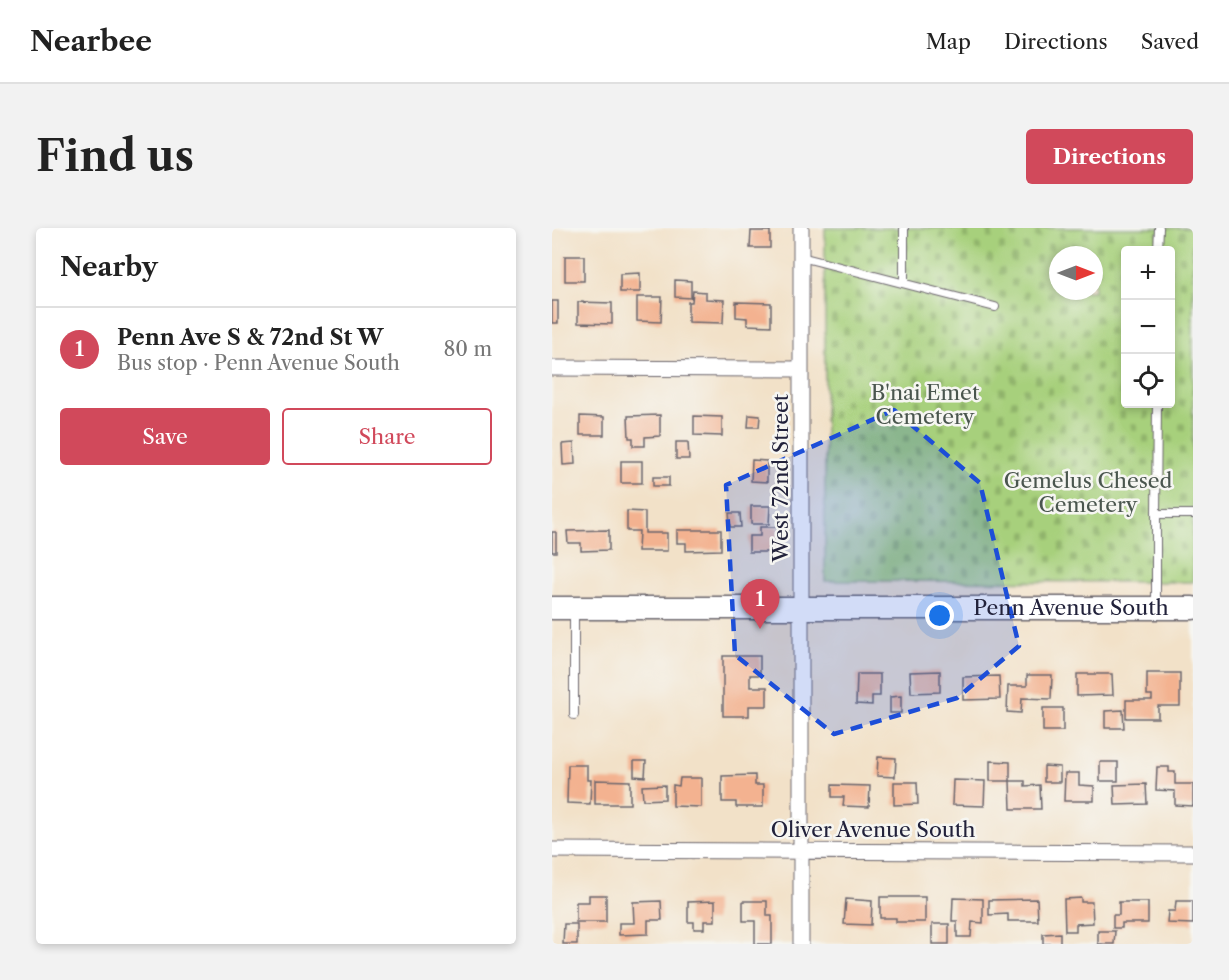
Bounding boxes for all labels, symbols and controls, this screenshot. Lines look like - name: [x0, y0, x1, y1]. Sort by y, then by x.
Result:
- text: Nearbee: [30, 24, 152, 58]
- text: Map: [926, 29, 971, 54]
- text: Directions: [1004, 29, 1108, 54]
- text: Saved: [1141, 29, 1199, 54]
- button: Directions: [1026, 129, 1193, 184]
- text: Find us: [36, 130, 194, 182]
- north arrow: [1049, 246, 1103, 300]
- map controls: [1121, 246, 1175, 408]
- button: +: [1121, 246, 1175, 300]
- text: Nearby: [60, 251, 158, 283]
- button: −: [1121, 300, 1175, 354]
- text: Penn Ave S & 72nd St W: [117, 324, 383, 351]
- text: 1: [75, 337, 84, 361]
- text: 80 m: [444, 337, 492, 361]
- text: Bus stop · Penn Avenue South: [117, 351, 400, 375]
- button: locate: [1121, 354, 1175, 408]
- park label: B'nai Emet Cemetery: [871, 380, 980, 429]
- street label: West 72nd Street: [768, 393, 793, 563]
- button: Save: [60, 408, 270, 465]
- button: Share: [282, 408, 492, 465]
- park label: Gemelus Chesed Cemetery: [1004, 468, 1173, 517]
- pin: 1: [740, 580, 780, 629]
- street label: Penn Avenue South: [973, 595, 1169, 620]
- your location: [925, 601, 954, 630]
- street label: Oliver Avenue South: [771, 817, 975, 842]

